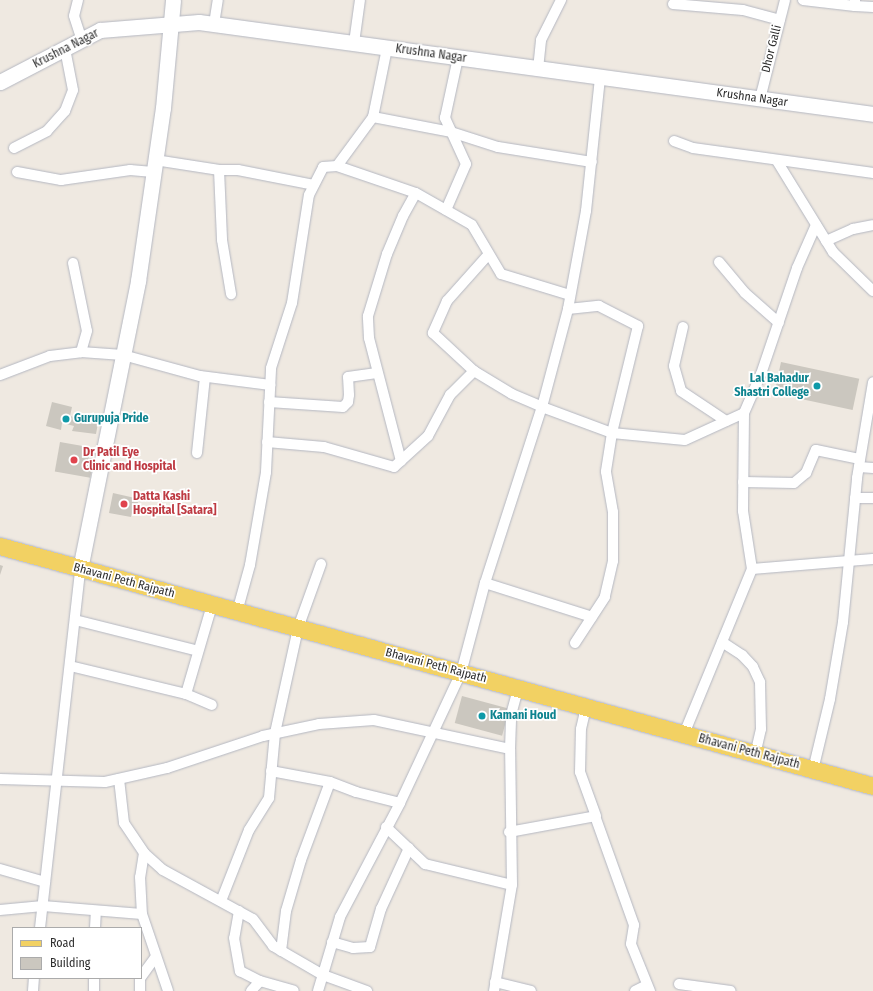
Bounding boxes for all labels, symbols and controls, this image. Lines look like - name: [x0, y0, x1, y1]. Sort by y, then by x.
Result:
- street label: Dhor Galli: [759, 24, 785, 74]
- street label: Krushna Nagar: [31, 26, 101, 72]
- street label: Krushna Nagar: [394, 42, 468, 66]
- street label: Krushna Nagar: [715, 86, 789, 110]
- place label: Lal Bahadur Shastri College: [734, 372, 809, 400]
- marker: Lal Bahadur Shastri College: [812, 381, 822, 391]
- place label: Gurupuja Pride: [74, 412, 149, 426]
- marker: Gurupuja Pride: [61, 414, 71, 424]
- place label: Dr Patil Eye Clinic and Hospital: [83, 446, 176, 474]
- marker: Dr Patil Eye Clinic and Hospital: [68, 454, 80, 466]
- place label: Datta Kashi Hospital [Satara]: [133, 490, 217, 518]
- marker: Datta Kashi Hospital [Satara]: [118, 498, 130, 510]
- street label: Bhavani Peth Rajpath: [72, 561, 176, 601]
- street label: Bhavani Peth Rajpath: [384, 646, 488, 686]
- place label: Kamani Houd: [490, 709, 556, 723]
- marker: Kamani Houd: [477, 711, 487, 721]
- street label: Bhavani Peth Rajpath: [697, 732, 801, 772]
- legend: [12, 927, 142, 979]
- text: Road: [50, 936, 75, 950]
- text: Building: [50, 956, 90, 970]

